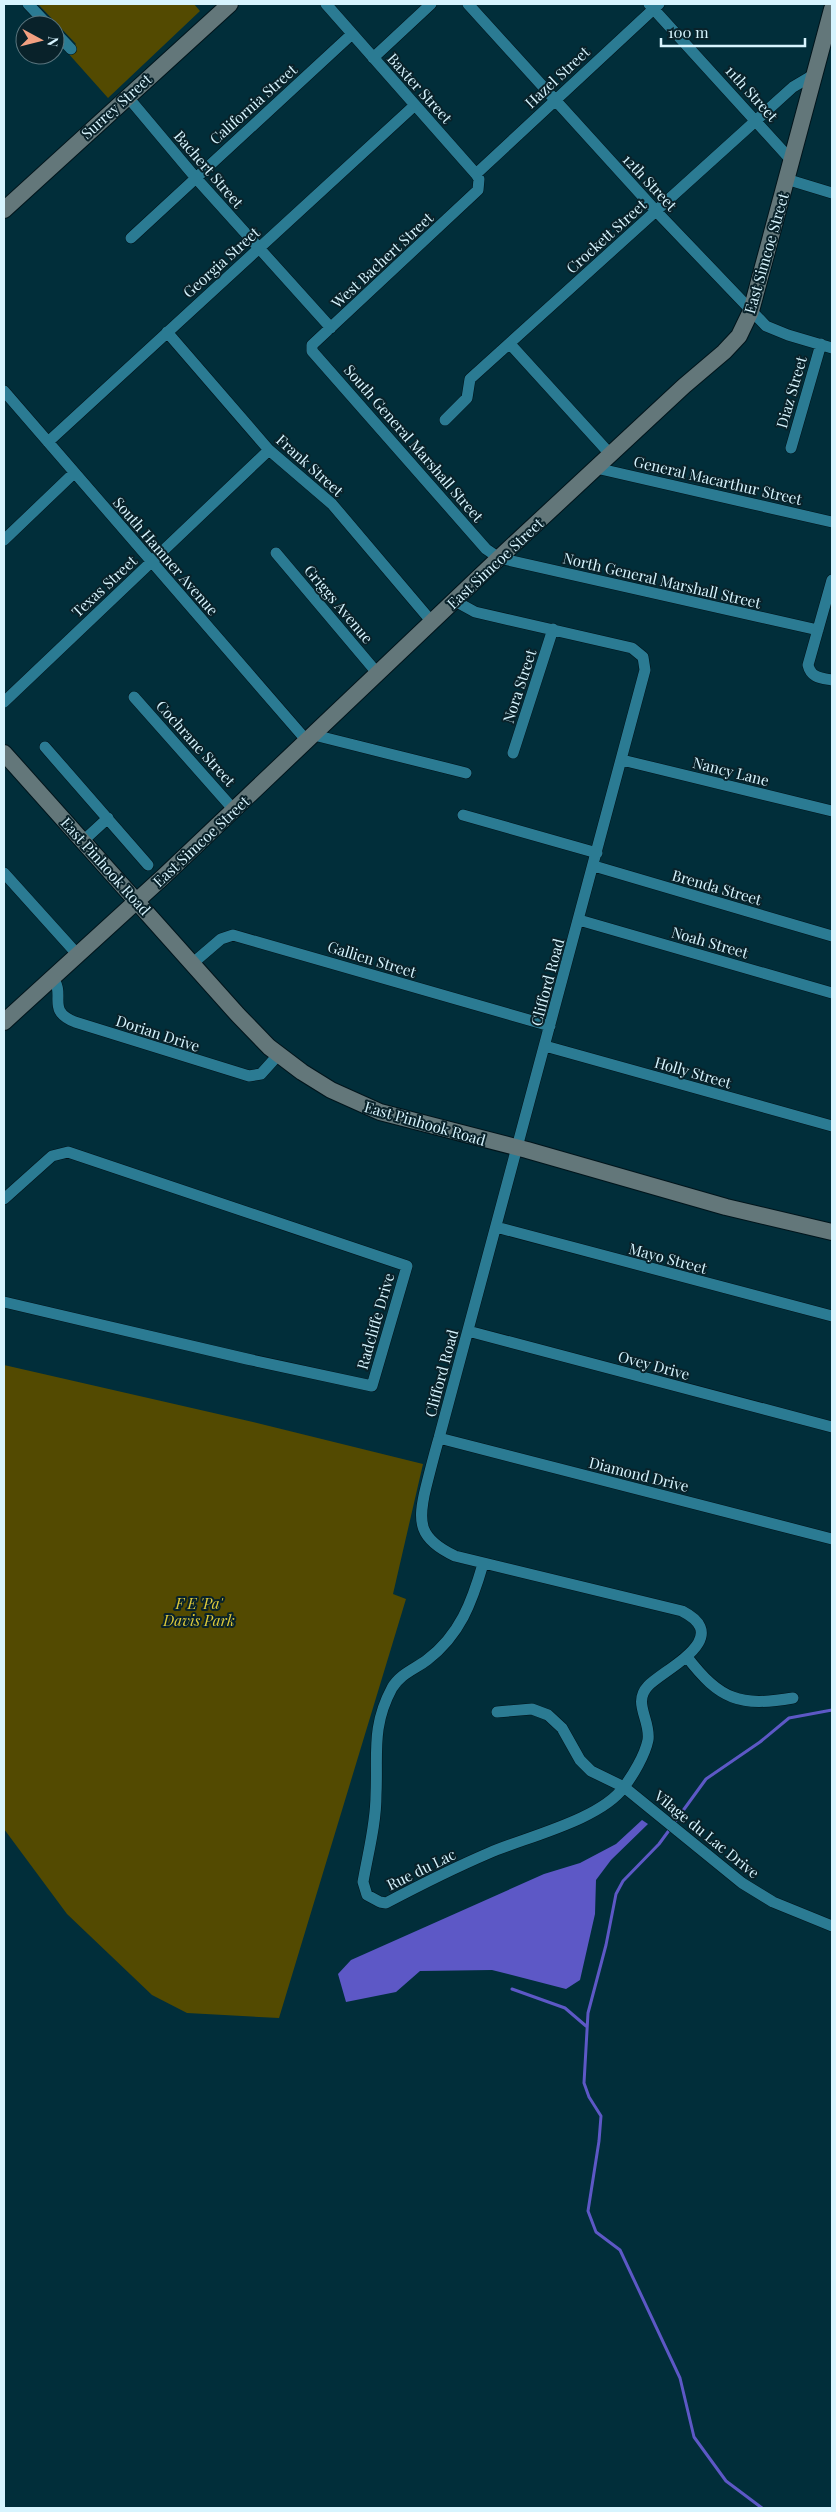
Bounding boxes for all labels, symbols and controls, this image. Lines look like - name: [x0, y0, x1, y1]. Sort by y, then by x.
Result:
- north arrow: [15, 15, 65, 65]
- scale bar: [661, 15, 805, 47]
- text: 100 m: [668, 22, 709, 42]
- text: N: [43, 35, 63, 48]
- street label: Hazel Street: [520, 41, 594, 112]
- street label: Baxter Street: [383, 49, 457, 128]
- street label: California Street: [205, 59, 301, 148]
- street label: 11th Street: [721, 61, 783, 126]
- street label: Surrey Street: [76, 69, 156, 143]
- street label: Bachert Street: [170, 126, 249, 212]
- street label: 12th Street: [619, 149, 682, 215]
- street label: East Simcoe Street: [739, 189, 793, 316]
- street label: Crockett Street: [562, 194, 651, 277]
- street label: West Bachert Street: [326, 207, 438, 313]
- street label: Georgia Street: [178, 222, 264, 302]
- street label: Diaz Street: [771, 353, 811, 430]
- street label: South General Marshall Street: [340, 360, 488, 526]
- street label: Frank Street: [272, 430, 348, 501]
- street label: General Macarthur Street: [632, 451, 805, 509]
- street label: South Hamner Avenue: [109, 493, 223, 619]
- street label: East Simcoe Street: [442, 513, 548, 613]
- street label: North General Marshall Street: [561, 547, 764, 613]
- street label: Texas Street: [67, 550, 141, 621]
- street label: Griggs Avenue: [300, 560, 378, 648]
- street label: Nora Street: [498, 646, 541, 725]
- street label: Cochrane Street: [152, 696, 240, 791]
- street label: Nancy Lane: [691, 752, 771, 790]
- street label: East Simcoe Street: [148, 791, 254, 891]
- street label: East Pinhook Road: [57, 813, 156, 919]
- street label: Brenda Street: [670, 865, 765, 910]
- street label: Noah Street: [669, 922, 751, 963]
- street label: Gallien Street: [325, 936, 419, 982]
- street label: Clifford Road: [526, 936, 568, 1028]
- street label: Dorian Drive: [114, 1010, 202, 1056]
- street label: Holly Street: [652, 1052, 734, 1093]
- street label: East Pinhook Road: [362, 1096, 488, 1150]
- street label: Mayo Street: [627, 1238, 710, 1278]
- street label: Radcliffe Drive: [352, 1270, 398, 1372]
- street label: Clifford Road: [420, 1327, 462, 1419]
- street label: Ovey Drive: [616, 1346, 692, 1384]
- street label: Diamond Drive: [587, 1452, 691, 1496]
- park label: F E 'Pa' Davis Park: [162, 1593, 235, 1630]
- street label: Vilage du Lac Drive: [650, 1785, 764, 1883]
- street label: Rue du Lac: [383, 1844, 459, 1894]

